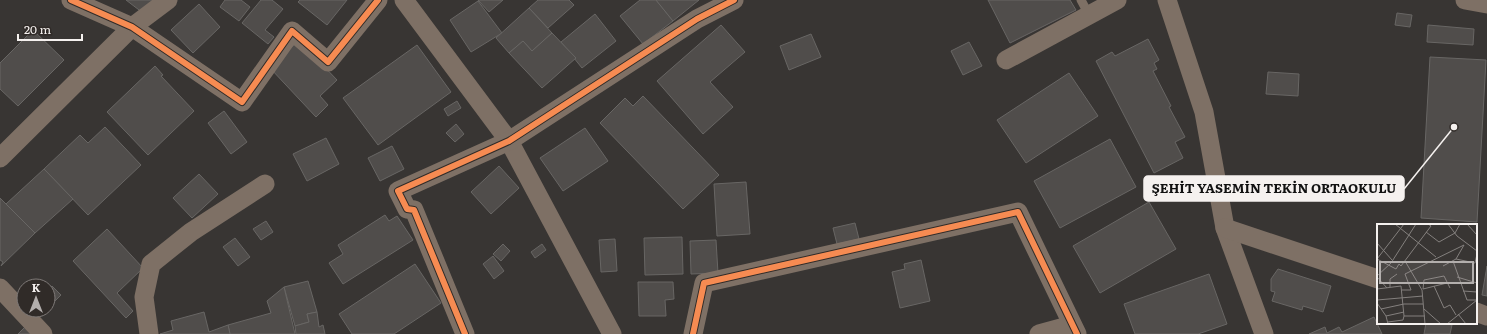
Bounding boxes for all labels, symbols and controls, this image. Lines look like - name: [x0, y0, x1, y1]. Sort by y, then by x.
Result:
- scale bar: [18, 16, 82, 42]
- text: 20 m: [24, 20, 51, 38]
- callout: ŞEHİT YASEMİN TEKİN ORTAOKULU: [1144, 176, 1404, 201]
- text: ŞEHİT YASEMİN TEKİN ORTAOKULU: [1152, 178, 1396, 197]
- inset map: [1377, 224, 1477, 324]
- north arrow: [16, 278, 56, 318]
- text: K: [32, 279, 41, 295]

